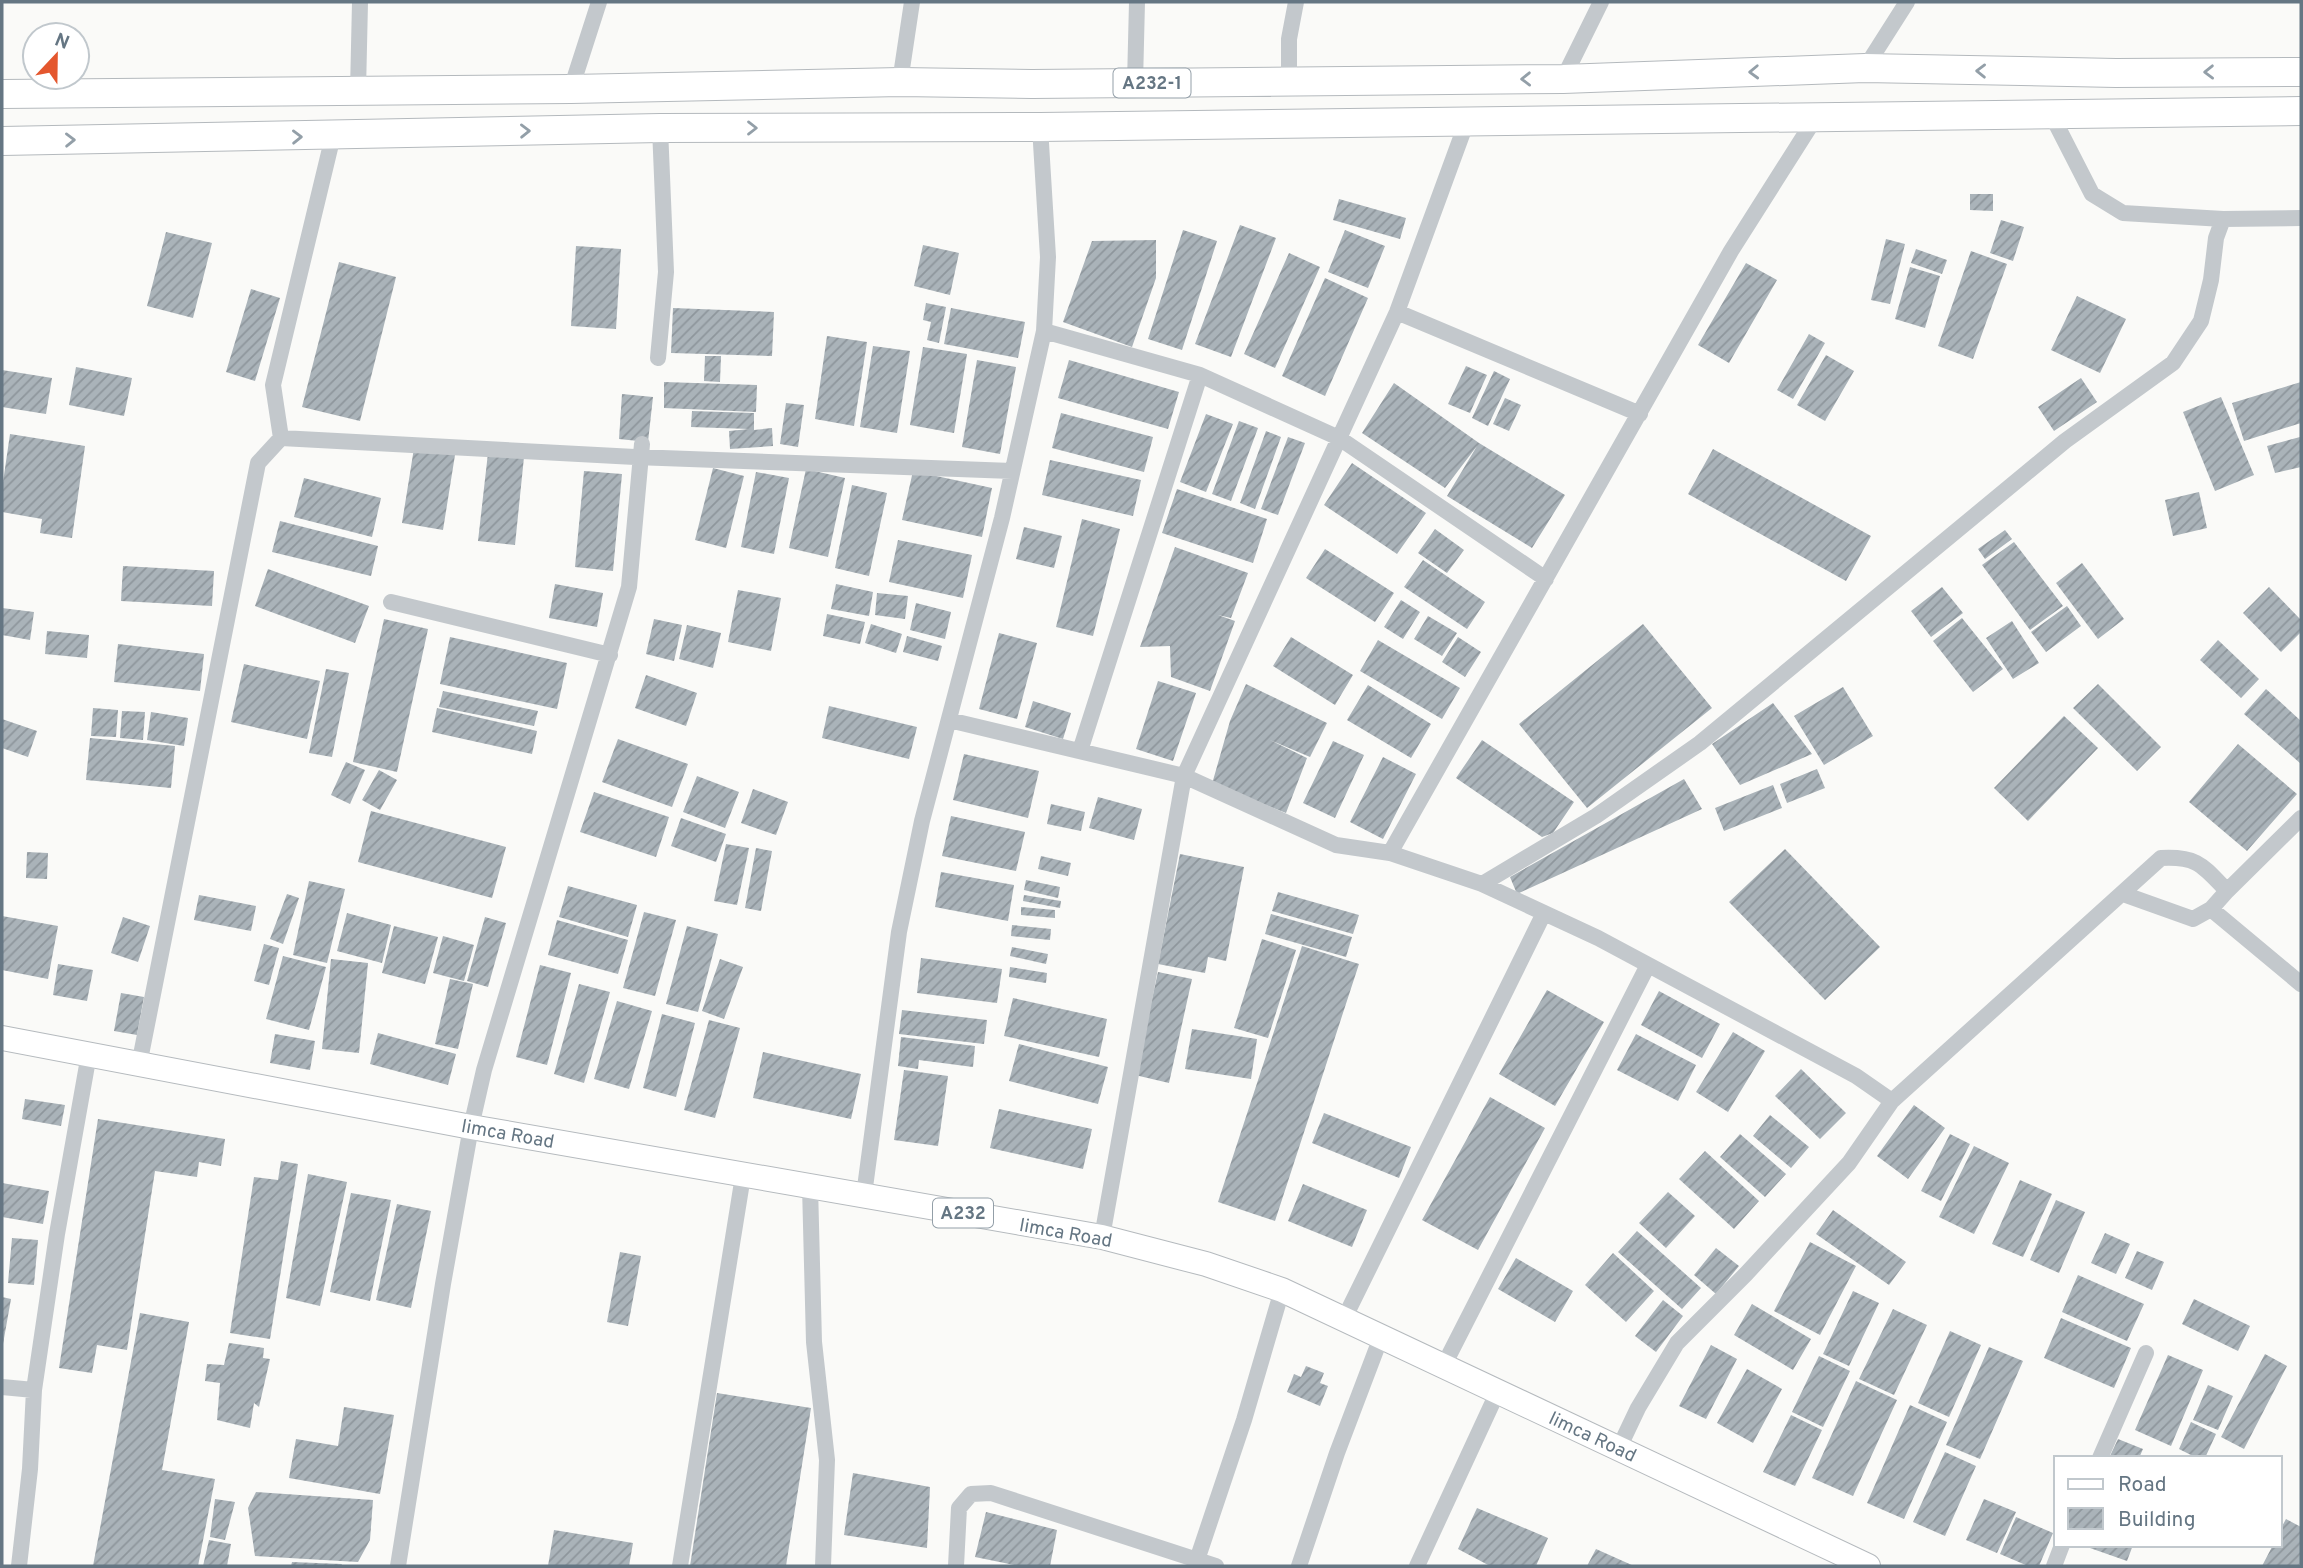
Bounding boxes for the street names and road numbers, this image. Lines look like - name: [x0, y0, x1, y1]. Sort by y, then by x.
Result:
- road number: A232-1: [1114, 68, 1190, 98]
- street label: limca Road: [459, 1115, 556, 1155]
- road number: A232: [933, 1198, 993, 1228]
- street label: limca Road: [1017, 1214, 1114, 1254]
- street label: limca Road: [1545, 1407, 1640, 1469]

